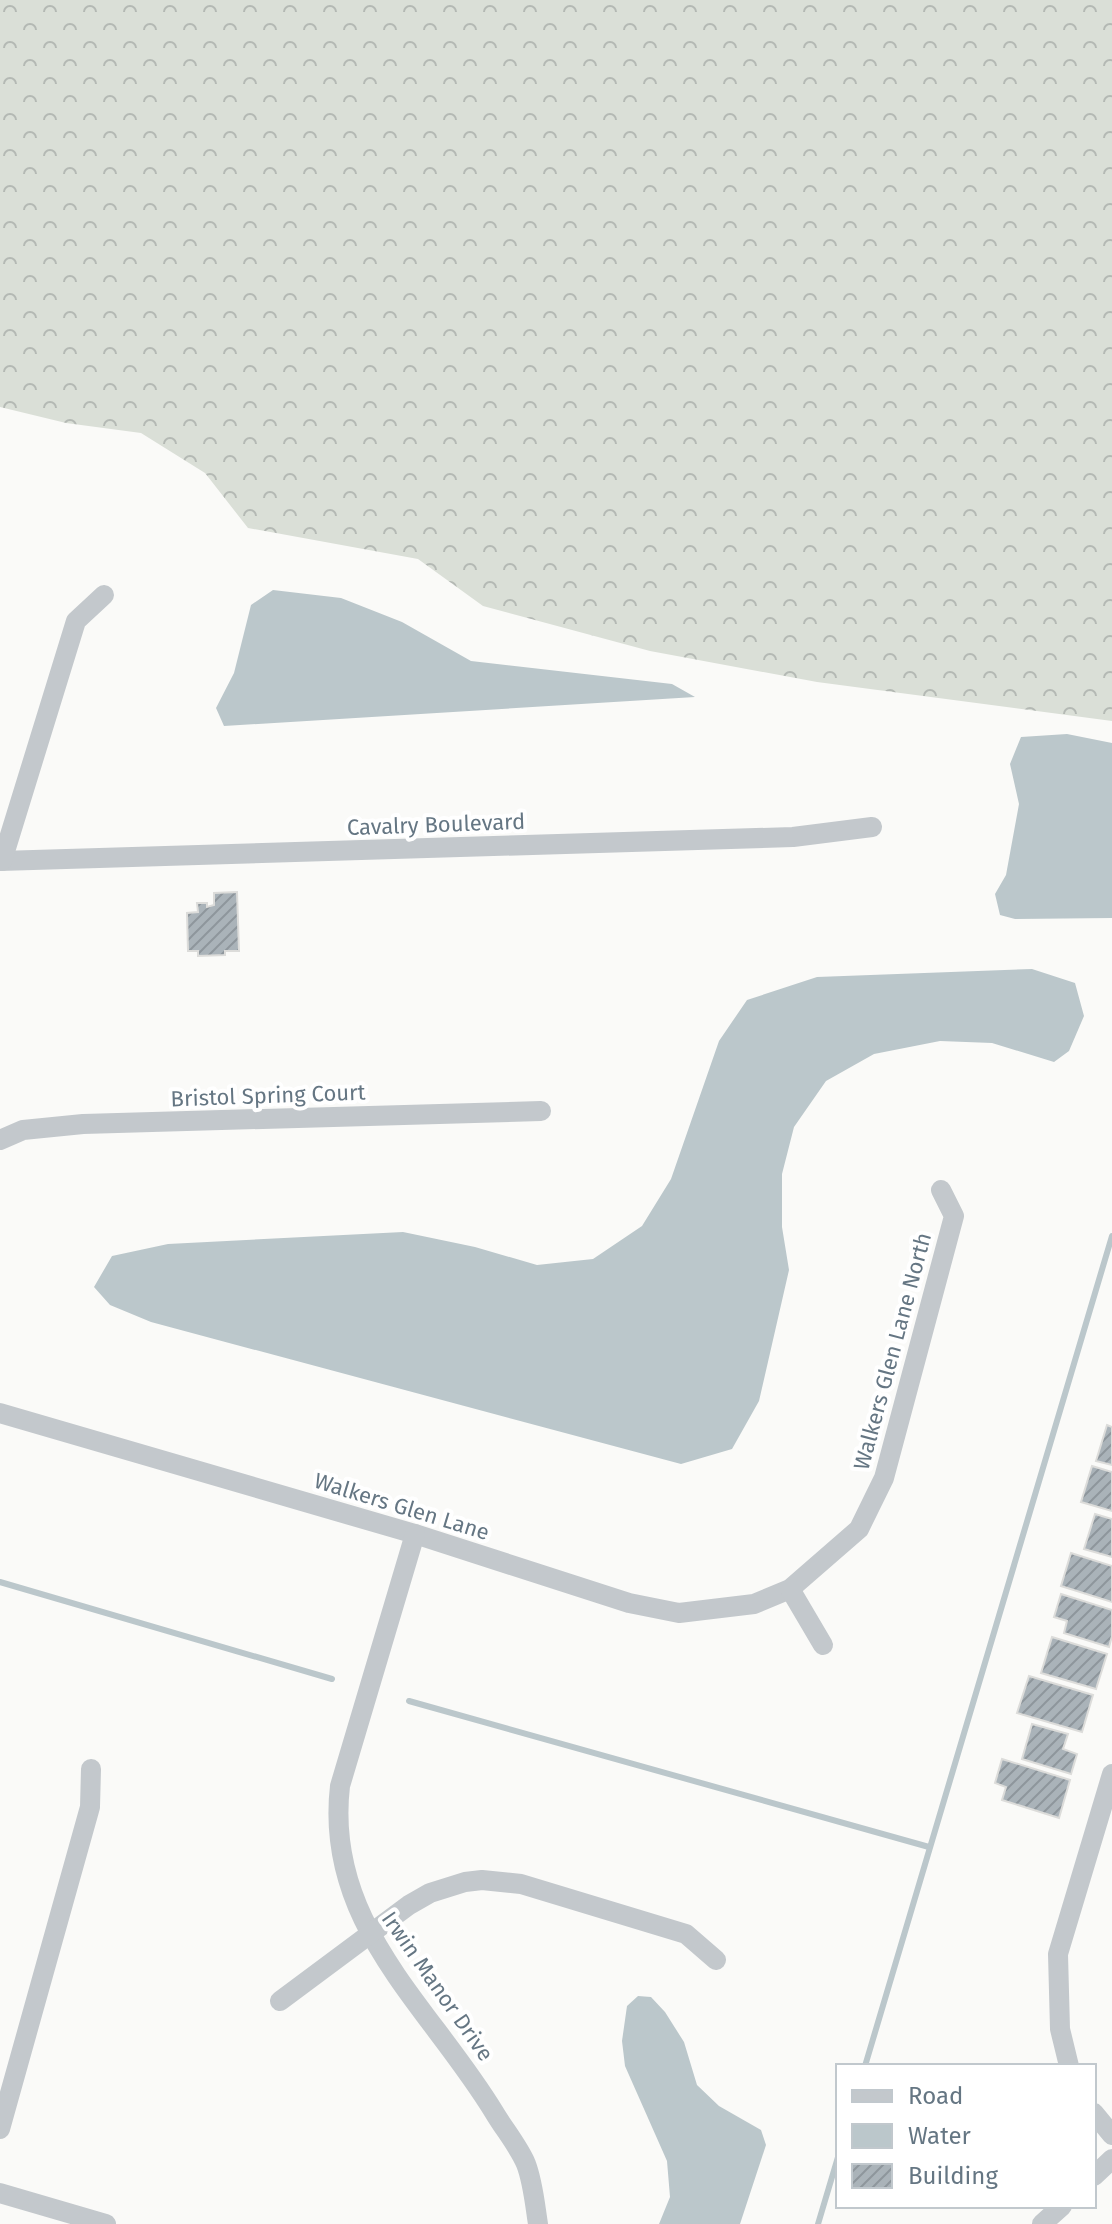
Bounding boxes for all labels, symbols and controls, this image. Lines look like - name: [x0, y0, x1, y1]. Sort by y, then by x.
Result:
- street label: Cavalry Boulevard: [346, 808, 526, 841]
- street label: Bristol Spring Court: [170, 1079, 366, 1112]
- street label: Walkers Glen Lane North: [848, 1230, 937, 1473]
- street label: Walkers Glen Lane: [311, 1467, 493, 1546]
- street label: Irwin Manor Drive: [376, 1906, 499, 2066]
- legend: [836, 2064, 1096, 2208]
- text: Road: [908, 2082, 963, 2110]
- text: Water: [908, 2122, 972, 2150]
- text: Building: [908, 2162, 998, 2190]

